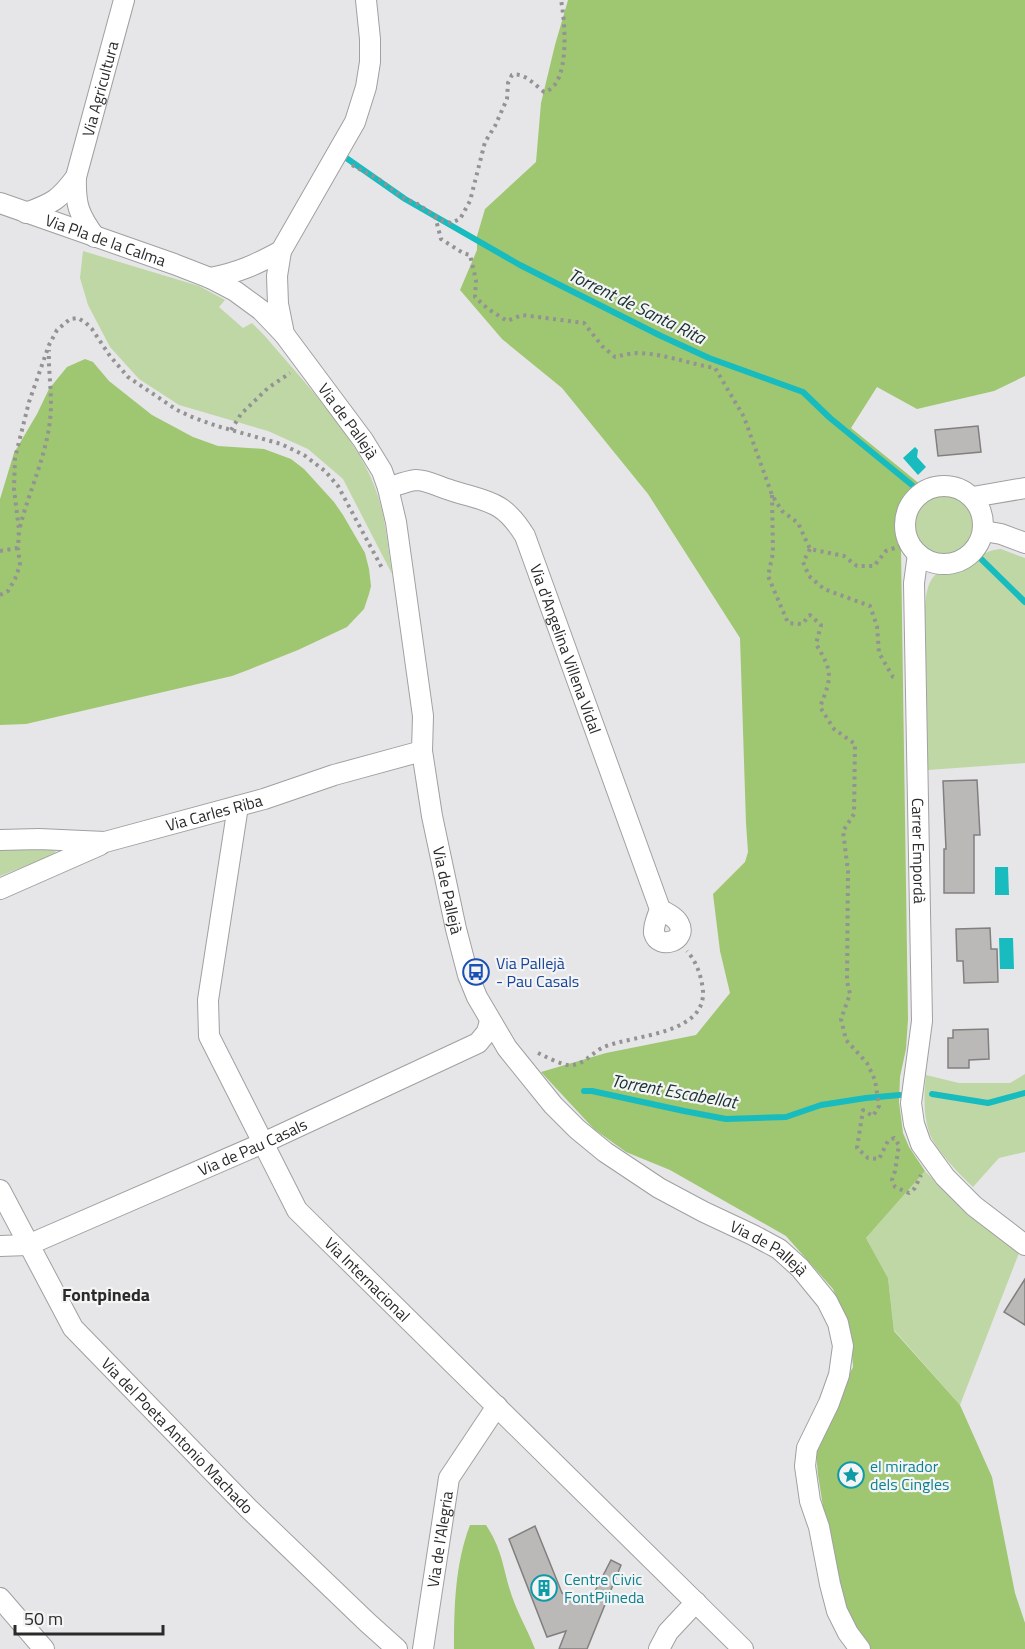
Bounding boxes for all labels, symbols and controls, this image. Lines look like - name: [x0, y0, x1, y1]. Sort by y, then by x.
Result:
- street label: Via Agricultura: [76, 38, 124, 139]
- street label: Via Pla de la Calma: [42, 208, 169, 272]
- water label: Torrent de Santa Rita: [564, 261, 711, 351]
- street label: Via de Pallejà: [312, 378, 384, 464]
- street label: Via d'Angelina Villena Vidal: [524, 561, 608, 737]
- street label: Via Carles Riba: [163, 788, 265, 837]
- street label: Carrer Empordà: [906, 798, 932, 904]
- street label: Via de Pallejà: [427, 844, 469, 937]
- place label: Via Pallejà - Pau Casals: [496, 951, 579, 993]
- bus stop icon: Via Pallejà - Pau Casals: [461, 957, 491, 987]
- water label: Torrent Escabellat: [609, 1067, 741, 1116]
- street label: Via de Pau Casals: [194, 1112, 311, 1182]
- street label: Via de Pallejà: [726, 1214, 814, 1281]
- street label: Via Internacional: [319, 1231, 416, 1327]
- district label: Fontpineda: [62, 1281, 150, 1308]
- street label: Via del Poeta Antonio Machado: [96, 1352, 259, 1519]
- place label: el mirador dels Cingles: [870, 1454, 949, 1496]
- place icon: el mirador dels Cingles: [836, 1460, 866, 1490]
- street label: Via de l'Alegria: [420, 1489, 459, 1589]
- place label: Centre Civic FontPiineda: [564, 1567, 644, 1609]
- building icon: Centre Civic FontPiineda: [529, 1573, 559, 1603]
- scale bar: [15, 1598, 164, 1636]
- text: 50 m: [24, 1605, 63, 1632]

